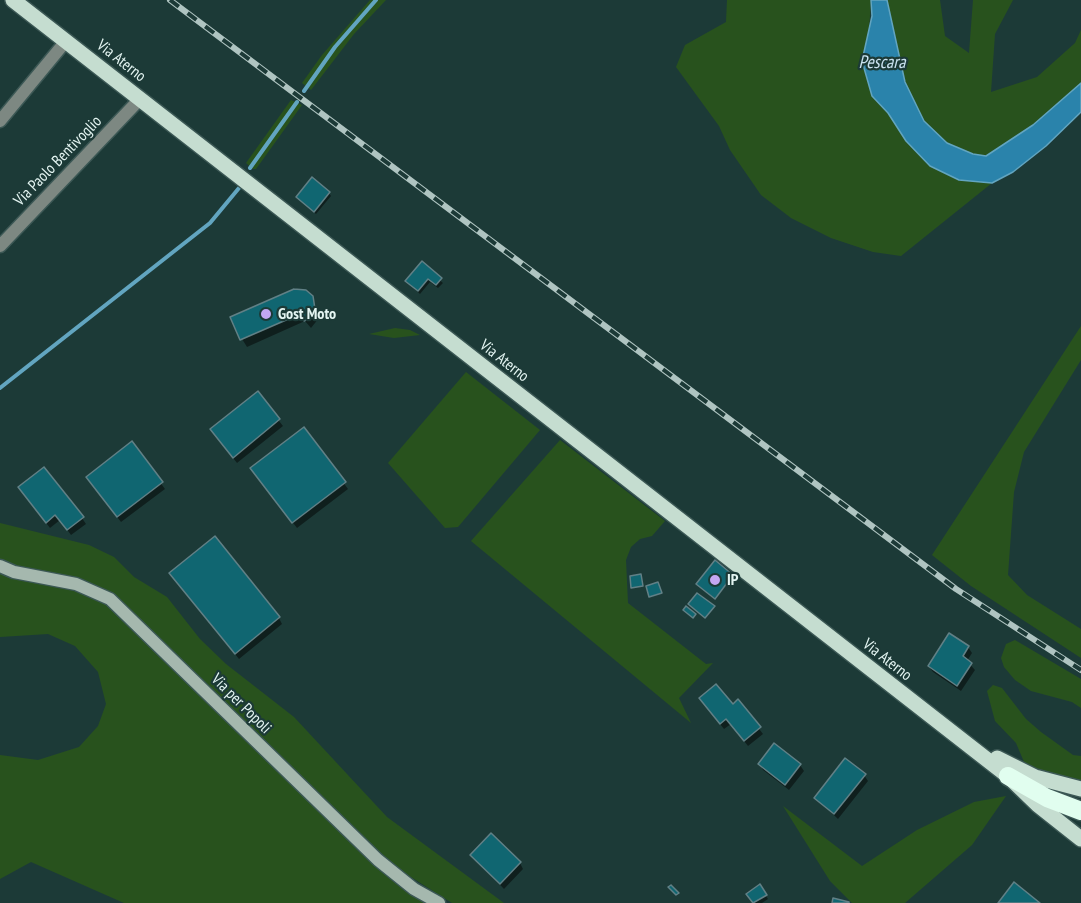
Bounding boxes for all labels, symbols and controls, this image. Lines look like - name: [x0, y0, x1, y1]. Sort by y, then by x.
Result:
- street label: Via Aterno: [93, 36, 149, 86]
- water label: Pescara: [859, 52, 905, 74]
- street label: Via Paolo Bentivoglio: [10, 112, 106, 210]
- place label: Gost Moto: [278, 304, 336, 324]
- marker: Gost Moto: [259, 307, 273, 321]
- street label: Via Aterno: [476, 336, 532, 386]
- place label: IP: [727, 570, 738, 590]
- marker: IP: [708, 573, 722, 587]
- street label: Via Aterno: [859, 635, 915, 685]
- street label: Via per Popoli: [207, 670, 275, 738]

